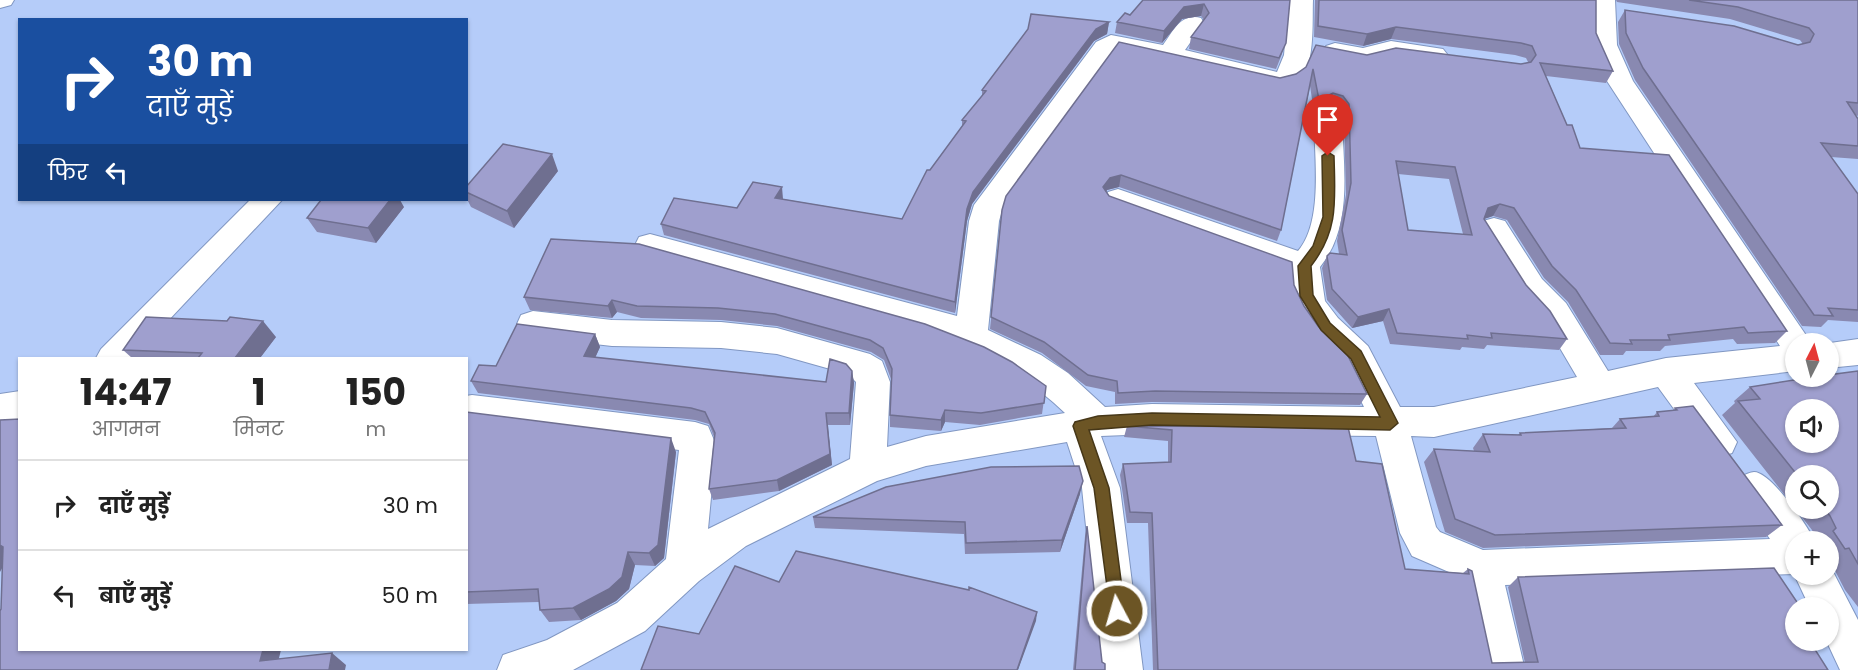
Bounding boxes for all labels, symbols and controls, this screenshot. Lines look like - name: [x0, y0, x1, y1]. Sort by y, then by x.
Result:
- text: 30 m: [147, 32, 253, 91]
- icon: right: [48, 42, 126, 120]
- text: दाएँ मुड़ें: [147, 88, 233, 125]
- pin: [1302, 94, 1353, 156]
- icon: arrive: [1311, 103, 1344, 136]
- icon: left: [100, 156, 133, 189]
- text: फिर: [48, 157, 88, 188]
- north arrow: [1785, 333, 1839, 387]
- map controls: [1785, 333, 1839, 651]
- text: 14:47: [80, 367, 172, 418]
- text: 1: [252, 367, 265, 418]
- text: 150: [346, 367, 406, 418]
- button: sound: [1785, 399, 1839, 453]
- text: आगमन: [91, 415, 160, 443]
- text: मिनट: [233, 415, 284, 443]
- text: m: [366, 415, 386, 443]
- button: search: [1785, 465, 1839, 519]
- icon: right: [48, 489, 81, 522]
- text: दाएँ मुड़ें: [99, 490, 170, 521]
- text: 30 m: [383, 490, 438, 521]
- button: +: [1785, 531, 1839, 585]
- icon: left: [48, 579, 81, 612]
- position arrow: [1085, 579, 1149, 643]
- text: बाएँ मुड़ें: [99, 580, 171, 611]
- text: 50 m: [382, 580, 438, 611]
- button: −: [1785, 597, 1839, 651]

